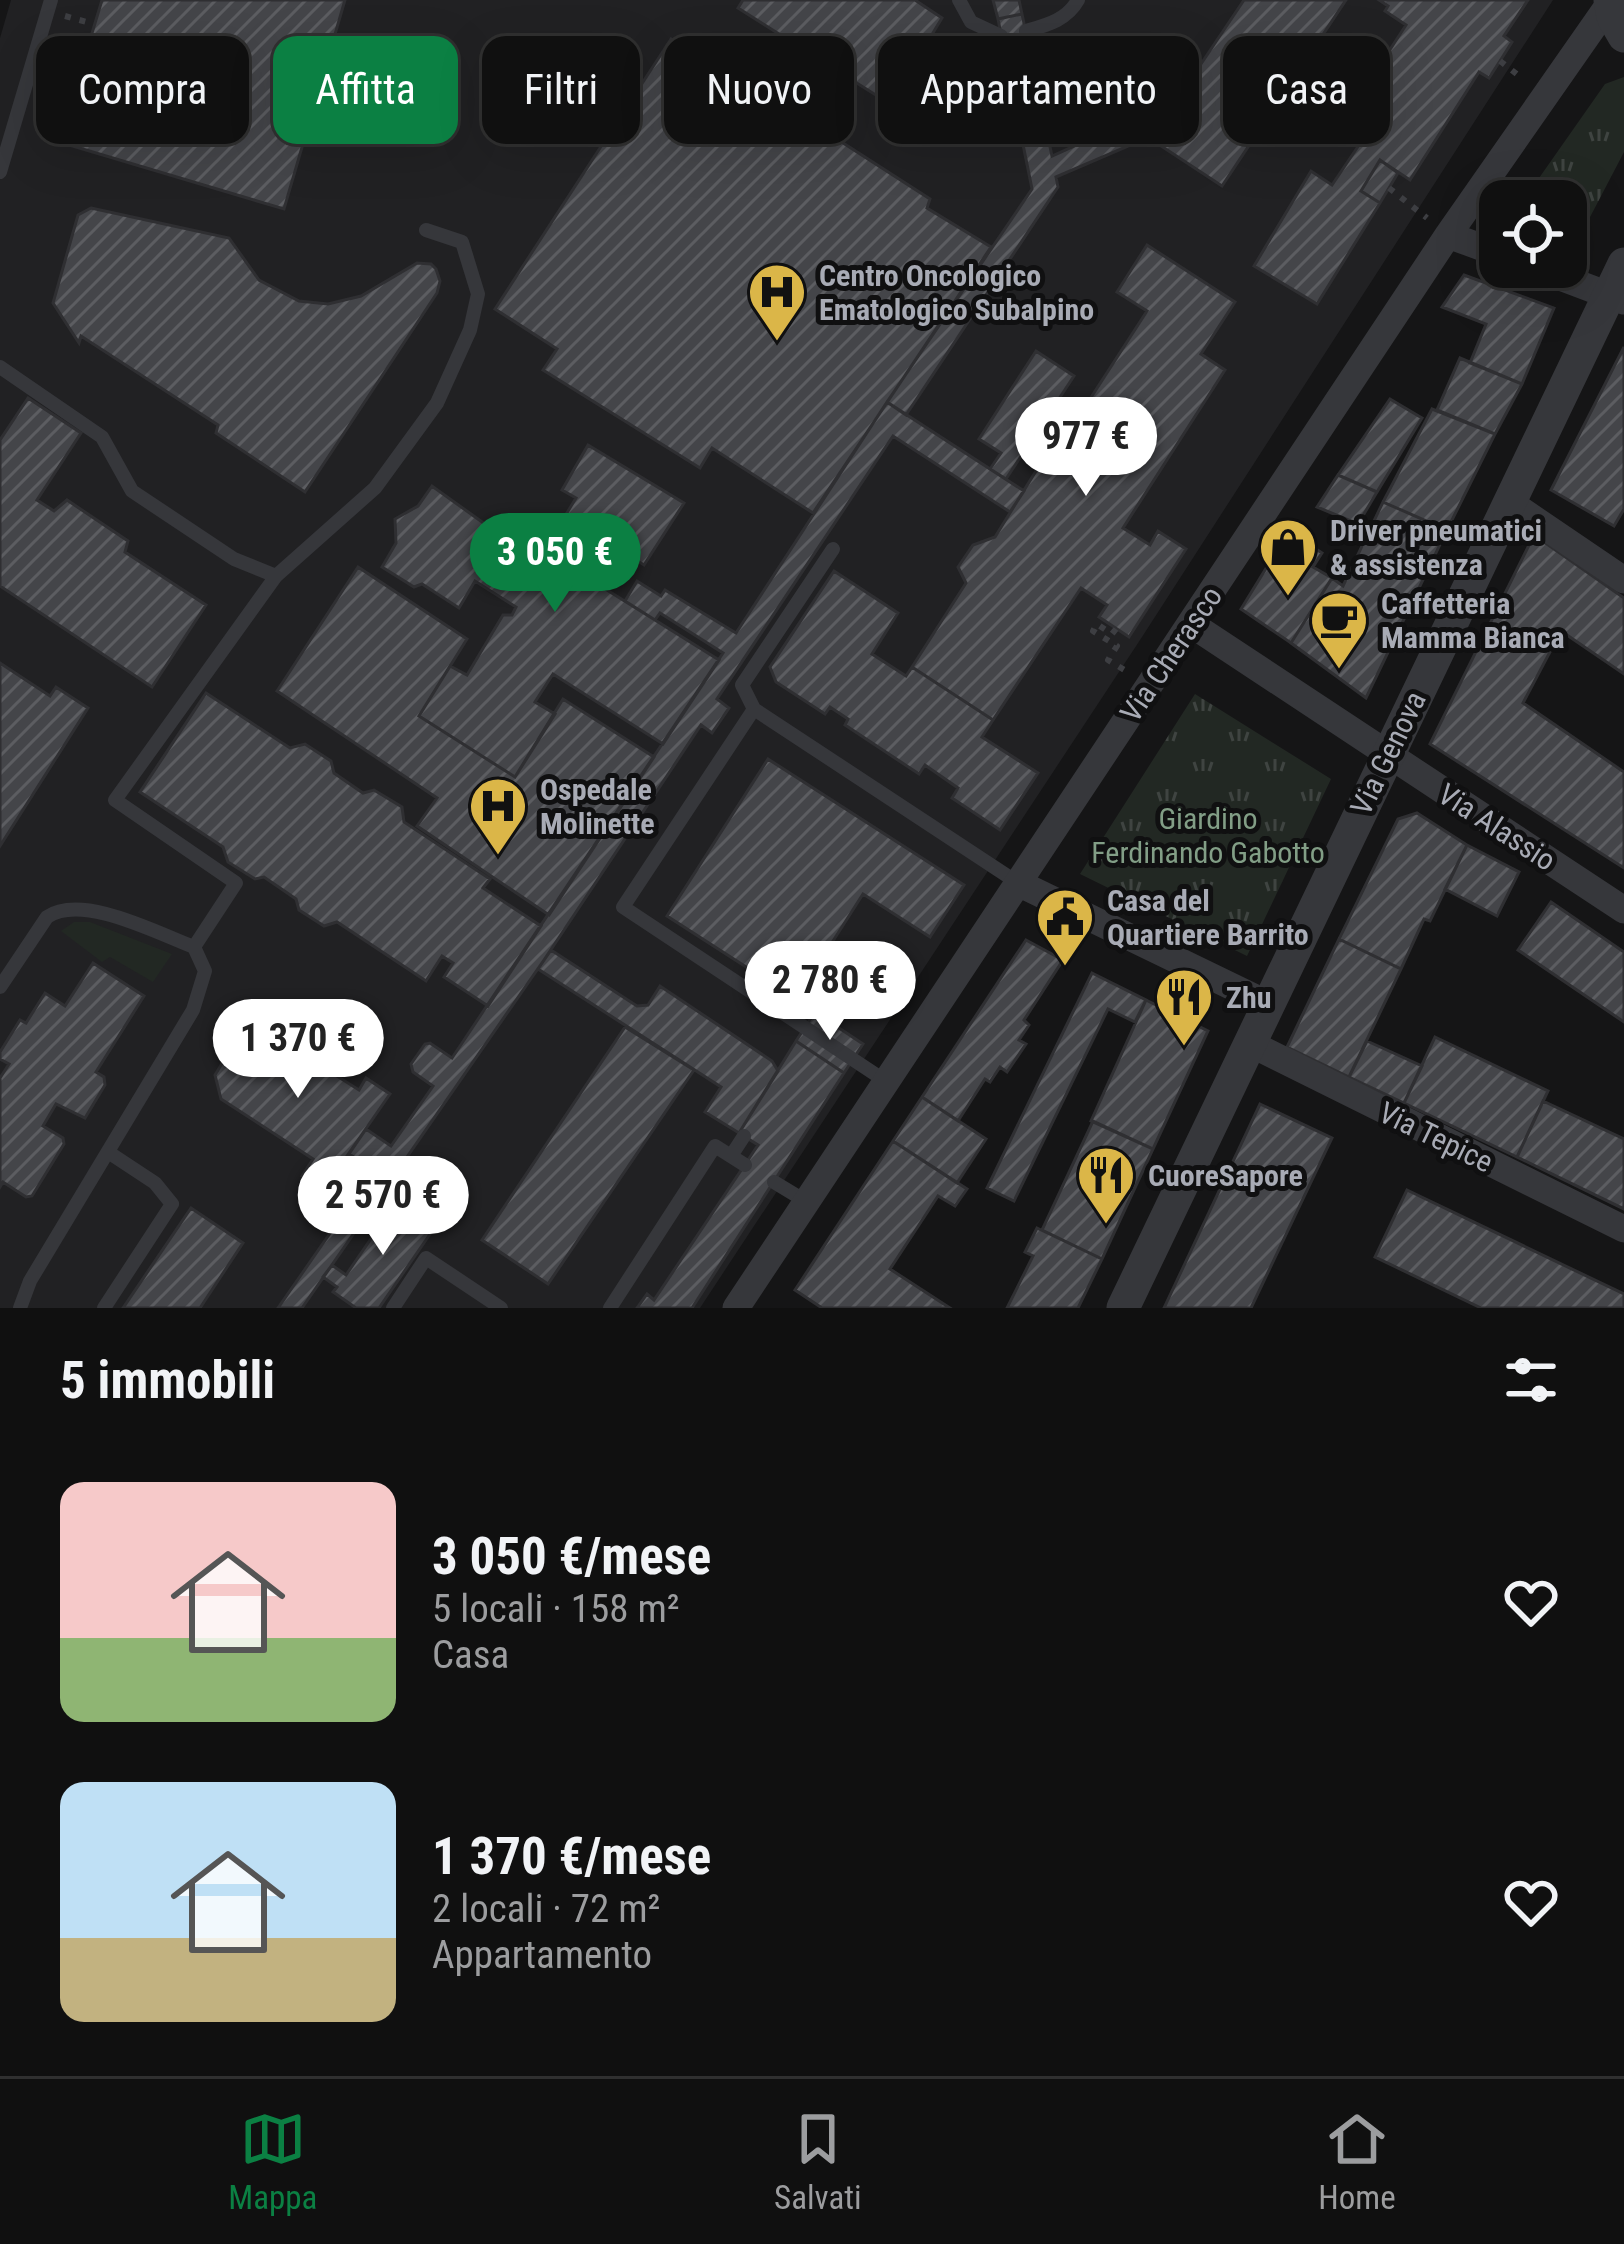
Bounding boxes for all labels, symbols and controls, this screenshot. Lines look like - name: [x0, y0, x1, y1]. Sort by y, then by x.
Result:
- chip: Compra: [36, 36, 249, 144]
- chip: Affitta: [273, 36, 458, 144]
- chip: Filtri: [482, 36, 640, 144]
- chip: Nuovo: [664, 36, 854, 144]
- chip: Appartamento: [878, 36, 1199, 144]
- chip: Casa: [1223, 36, 1390, 144]
- map controls: [1479, 180, 1587, 288]
- button: locate: [1479, 180, 1587, 288]
- place label: Centro Oncologico Ematologico Subalpino: [819, 258, 1094, 327]
- hospital icon: Centro Oncologico Ematologico Subalpino: [746, 261, 808, 343]
- pin: 977 €: [1002, 397, 1170, 499]
- text: 977 €: [1042, 413, 1130, 459]
- pin: 3 050 €: [444, 513, 666, 615]
- place label: Driver pneumatici & assistenza: [1330, 513, 1542, 582]
- shop icon: Driver pneumatici & assistenza: [1257, 516, 1319, 598]
- text: 3 050 €: [497, 529, 613, 575]
- street label: Via Cherasco: [1113, 580, 1229, 728]
- place label: Caffetteria Mamma Bianca: [1381, 586, 1565, 655]
- cafe icon: Caffetteria Mamma Bianca: [1308, 589, 1370, 671]
- street label: Via Genova: [1343, 686, 1433, 820]
- place label: Ospedale Molinette: [540, 772, 655, 841]
- hospital icon: Ospedale Molinette: [467, 775, 529, 857]
- street label: Via Alassio: [1432, 776, 1562, 878]
- park label: Giardino Ferdinando Gabotto: [1091, 801, 1325, 870]
- place label: Casa del Quartiere Barrito: [1107, 883, 1309, 952]
- public building icon: Casa del Quartiere Barrito: [1034, 886, 1096, 968]
- pin: 2 780 €: [719, 941, 941, 1043]
- text: 2 780 €: [772, 957, 888, 1003]
- restaurant icon: Zhu: [1153, 966, 1215, 1048]
- place label: Zhu: [1226, 980, 1271, 1015]
- pin: 1 370 €: [187, 999, 409, 1101]
- text: 1 370 €: [240, 1015, 356, 1061]
- street label: Via Tepice: [1373, 1094, 1499, 1180]
- restaurant icon: CuoreSapore: [1075, 1144, 1137, 1226]
- pin: 2 570 €: [272, 1156, 494, 1258]
- place label: CuoreSapore: [1148, 1158, 1303, 1193]
- text: 2 570 €: [325, 1172, 441, 1218]
- icon: filters: [1498, 1347, 1564, 1413]
- text: 5 immobili: [60, 1351, 275, 1410]
- text: 3 050 €/mese: [432, 1527, 711, 1586]
- icon: home: [156, 1530, 300, 1674]
- icon: heart: [1498, 1569, 1564, 1635]
- text: 5 locali · 158 m²: [432, 1586, 680, 1632]
- text: Casa: [432, 1632, 509, 1678]
- text: 1 370 €/mese: [432, 1827, 711, 1886]
- icon: home: [156, 1830, 300, 1974]
- icon: heart: [1498, 1869, 1564, 1935]
- text: 2 locali · 72 m²: [432, 1886, 660, 1932]
- text: Appartamento: [432, 1932, 652, 1978]
- tab: Mappa: [228, 2106, 317, 2217]
- tab: Salvati: [774, 2106, 862, 2217]
- tab: Home: [1318, 2106, 1396, 2217]

